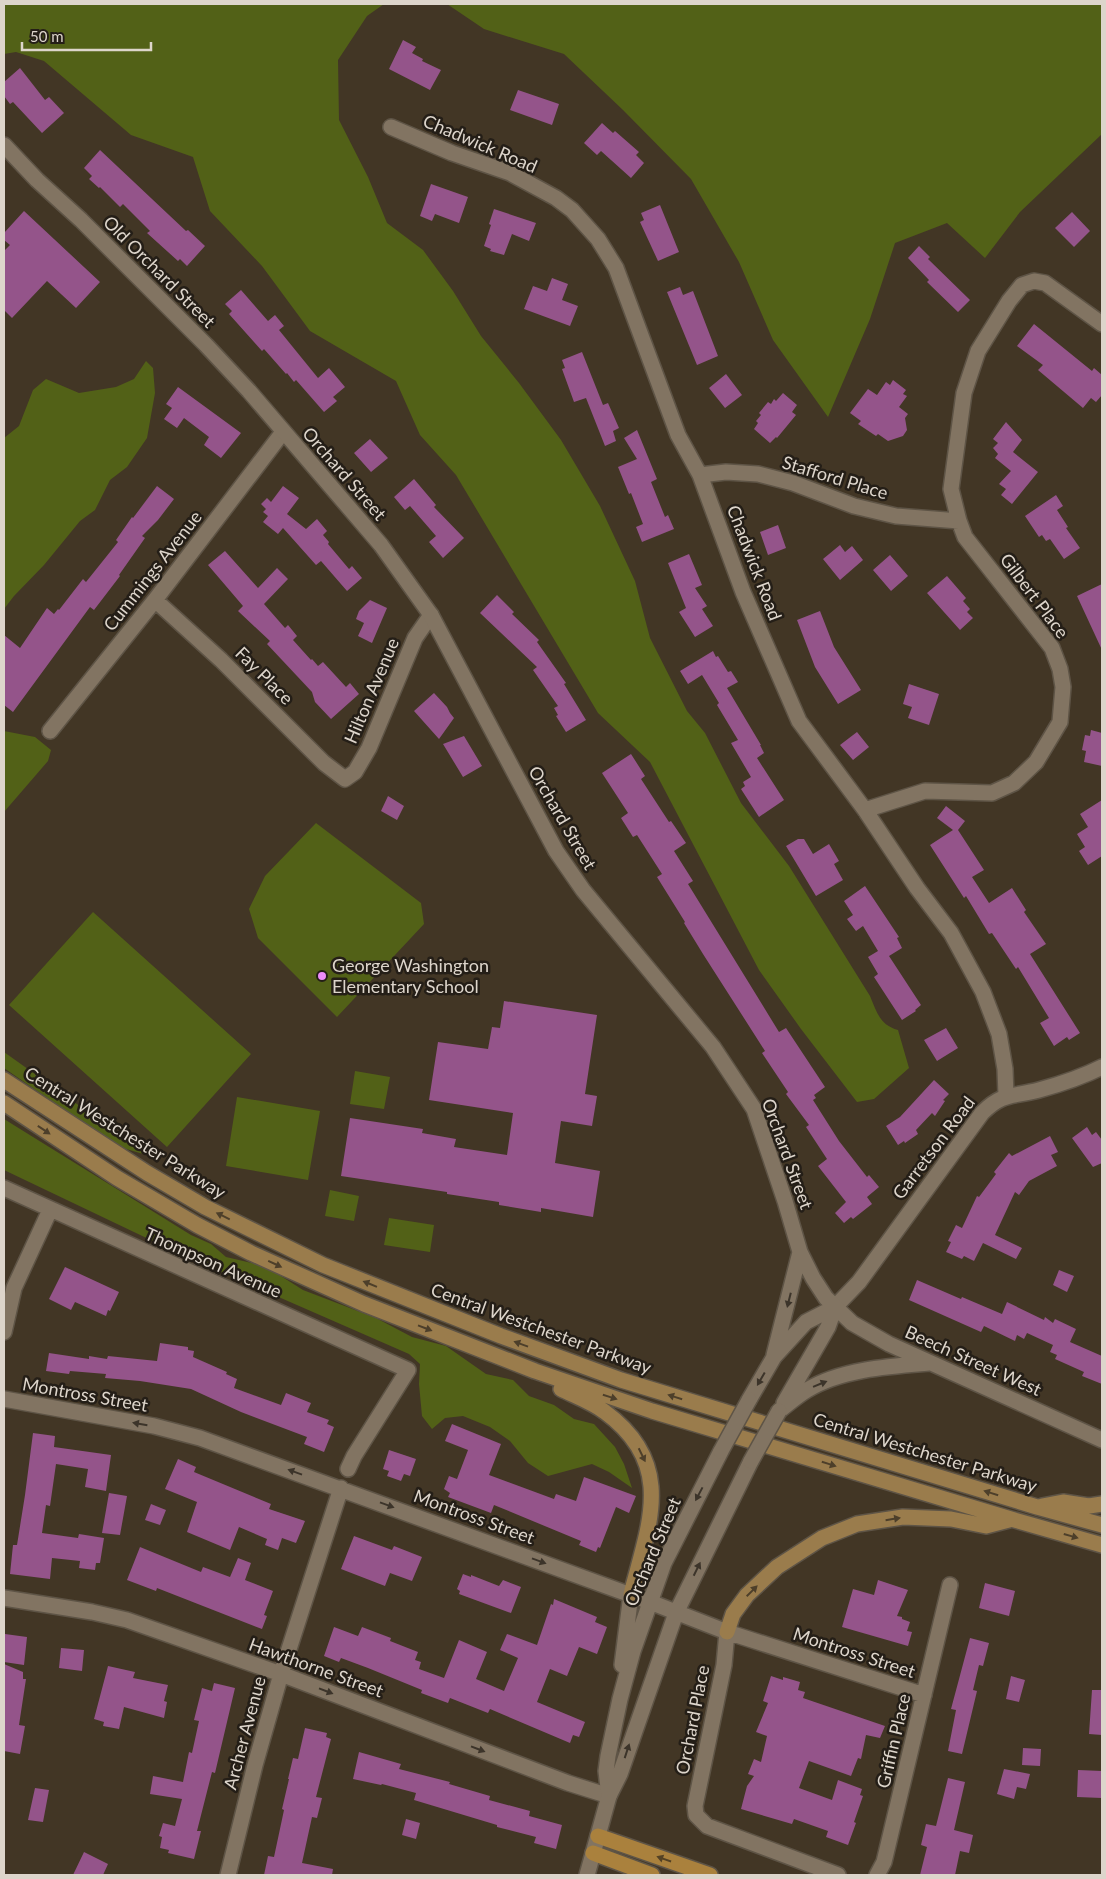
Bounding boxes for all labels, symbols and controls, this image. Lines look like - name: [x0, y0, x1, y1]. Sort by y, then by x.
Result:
- scale bar: [22, 20, 151, 52]
- text: 50 m: [30, 27, 64, 45]
- street label: Chadwick Road: [420, 109, 541, 177]
- street label: Old Orchard Street: [99, 211, 221, 332]
- street label: Orchard Street: [298, 422, 392, 525]
- street label: Stafford Place: [780, 451, 891, 504]
- street label: Chadwick Road: [723, 502, 787, 623]
- street label: Cummings Avenue: [98, 506, 206, 635]
- street label: Gilbert Place: [996, 549, 1074, 642]
- street label: Hilton Avenue: [339, 635, 403, 747]
- street label: Fay Place: [231, 642, 298, 709]
- street label: Orchard Street: [524, 762, 602, 874]
- place label: George Washington Elementary School: [332, 954, 489, 997]
- marker: George Washington Elementary School: [316, 970, 328, 982]
- street label: Central Westchester Parkway: [21, 1061, 231, 1204]
- street label: Garretson Road: [887, 1092, 979, 1203]
- street label: Orchard Street: [758, 1095, 818, 1213]
- one-way arrow: [38, 1125, 51, 1135]
- one-way arrow: [216, 1212, 230, 1220]
- street label: Thompson Avenue: [142, 1222, 285, 1302]
- one-way arrow: [268, 1261, 282, 1269]
- street label: Central Westchester Parkway: [428, 1278, 655, 1378]
- one-way arrow: [362, 1280, 377, 1288]
- one-way arrow: [785, 1292, 793, 1307]
- street label: Beech Street West: [902, 1320, 1045, 1400]
- one-way arrow: [418, 1324, 433, 1332]
- one-way arrow: [514, 1339, 529, 1347]
- street label: Montross Street: [21, 1372, 150, 1416]
- one-way arrow: [757, 1372, 766, 1385]
- one-way arrow: [812, 1380, 827, 1387]
- one-way arrow: [667, 1393, 682, 1400]
- one-way arrow: [602, 1394, 617, 1401]
- street label: Central Westchester Parkway: [811, 1407, 1041, 1497]
- one-way arrow: [132, 1419, 148, 1427]
- one-way arrow: [638, 1448, 646, 1462]
- one-way arrow: [822, 1460, 837, 1468]
- one-way arrow: [287, 1468, 302, 1476]
- street label: Montross Street: [411, 1484, 538, 1548]
- one-way arrow: [695, 1487, 703, 1502]
- one-way arrow: [983, 1489, 998, 1497]
- street label: Orchard Street: [619, 1493, 685, 1609]
- one-way arrow: [379, 1502, 394, 1509]
- one-way arrow: [885, 1514, 901, 1522]
- one-way arrow: [1064, 1533, 1079, 1541]
- one-way arrow: [532, 1557, 547, 1565]
- one-way arrow: [693, 1562, 701, 1576]
- one-way arrow: [746, 1585, 758, 1597]
- street label: Montross Street: [791, 1622, 919, 1682]
- street label: Hawthorne Street: [246, 1633, 387, 1702]
- street label: Orchard Place: [671, 1663, 713, 1776]
- street label: Archer Avenue: [218, 1674, 270, 1792]
- one-way arrow: [319, 1688, 334, 1695]
- street label: Griffin Place: [871, 1691, 915, 1790]
- one-way arrow: [624, 1743, 632, 1758]
- one-way arrow: [471, 1745, 486, 1753]
- one-way arrow: [656, 1855, 671, 1863]

